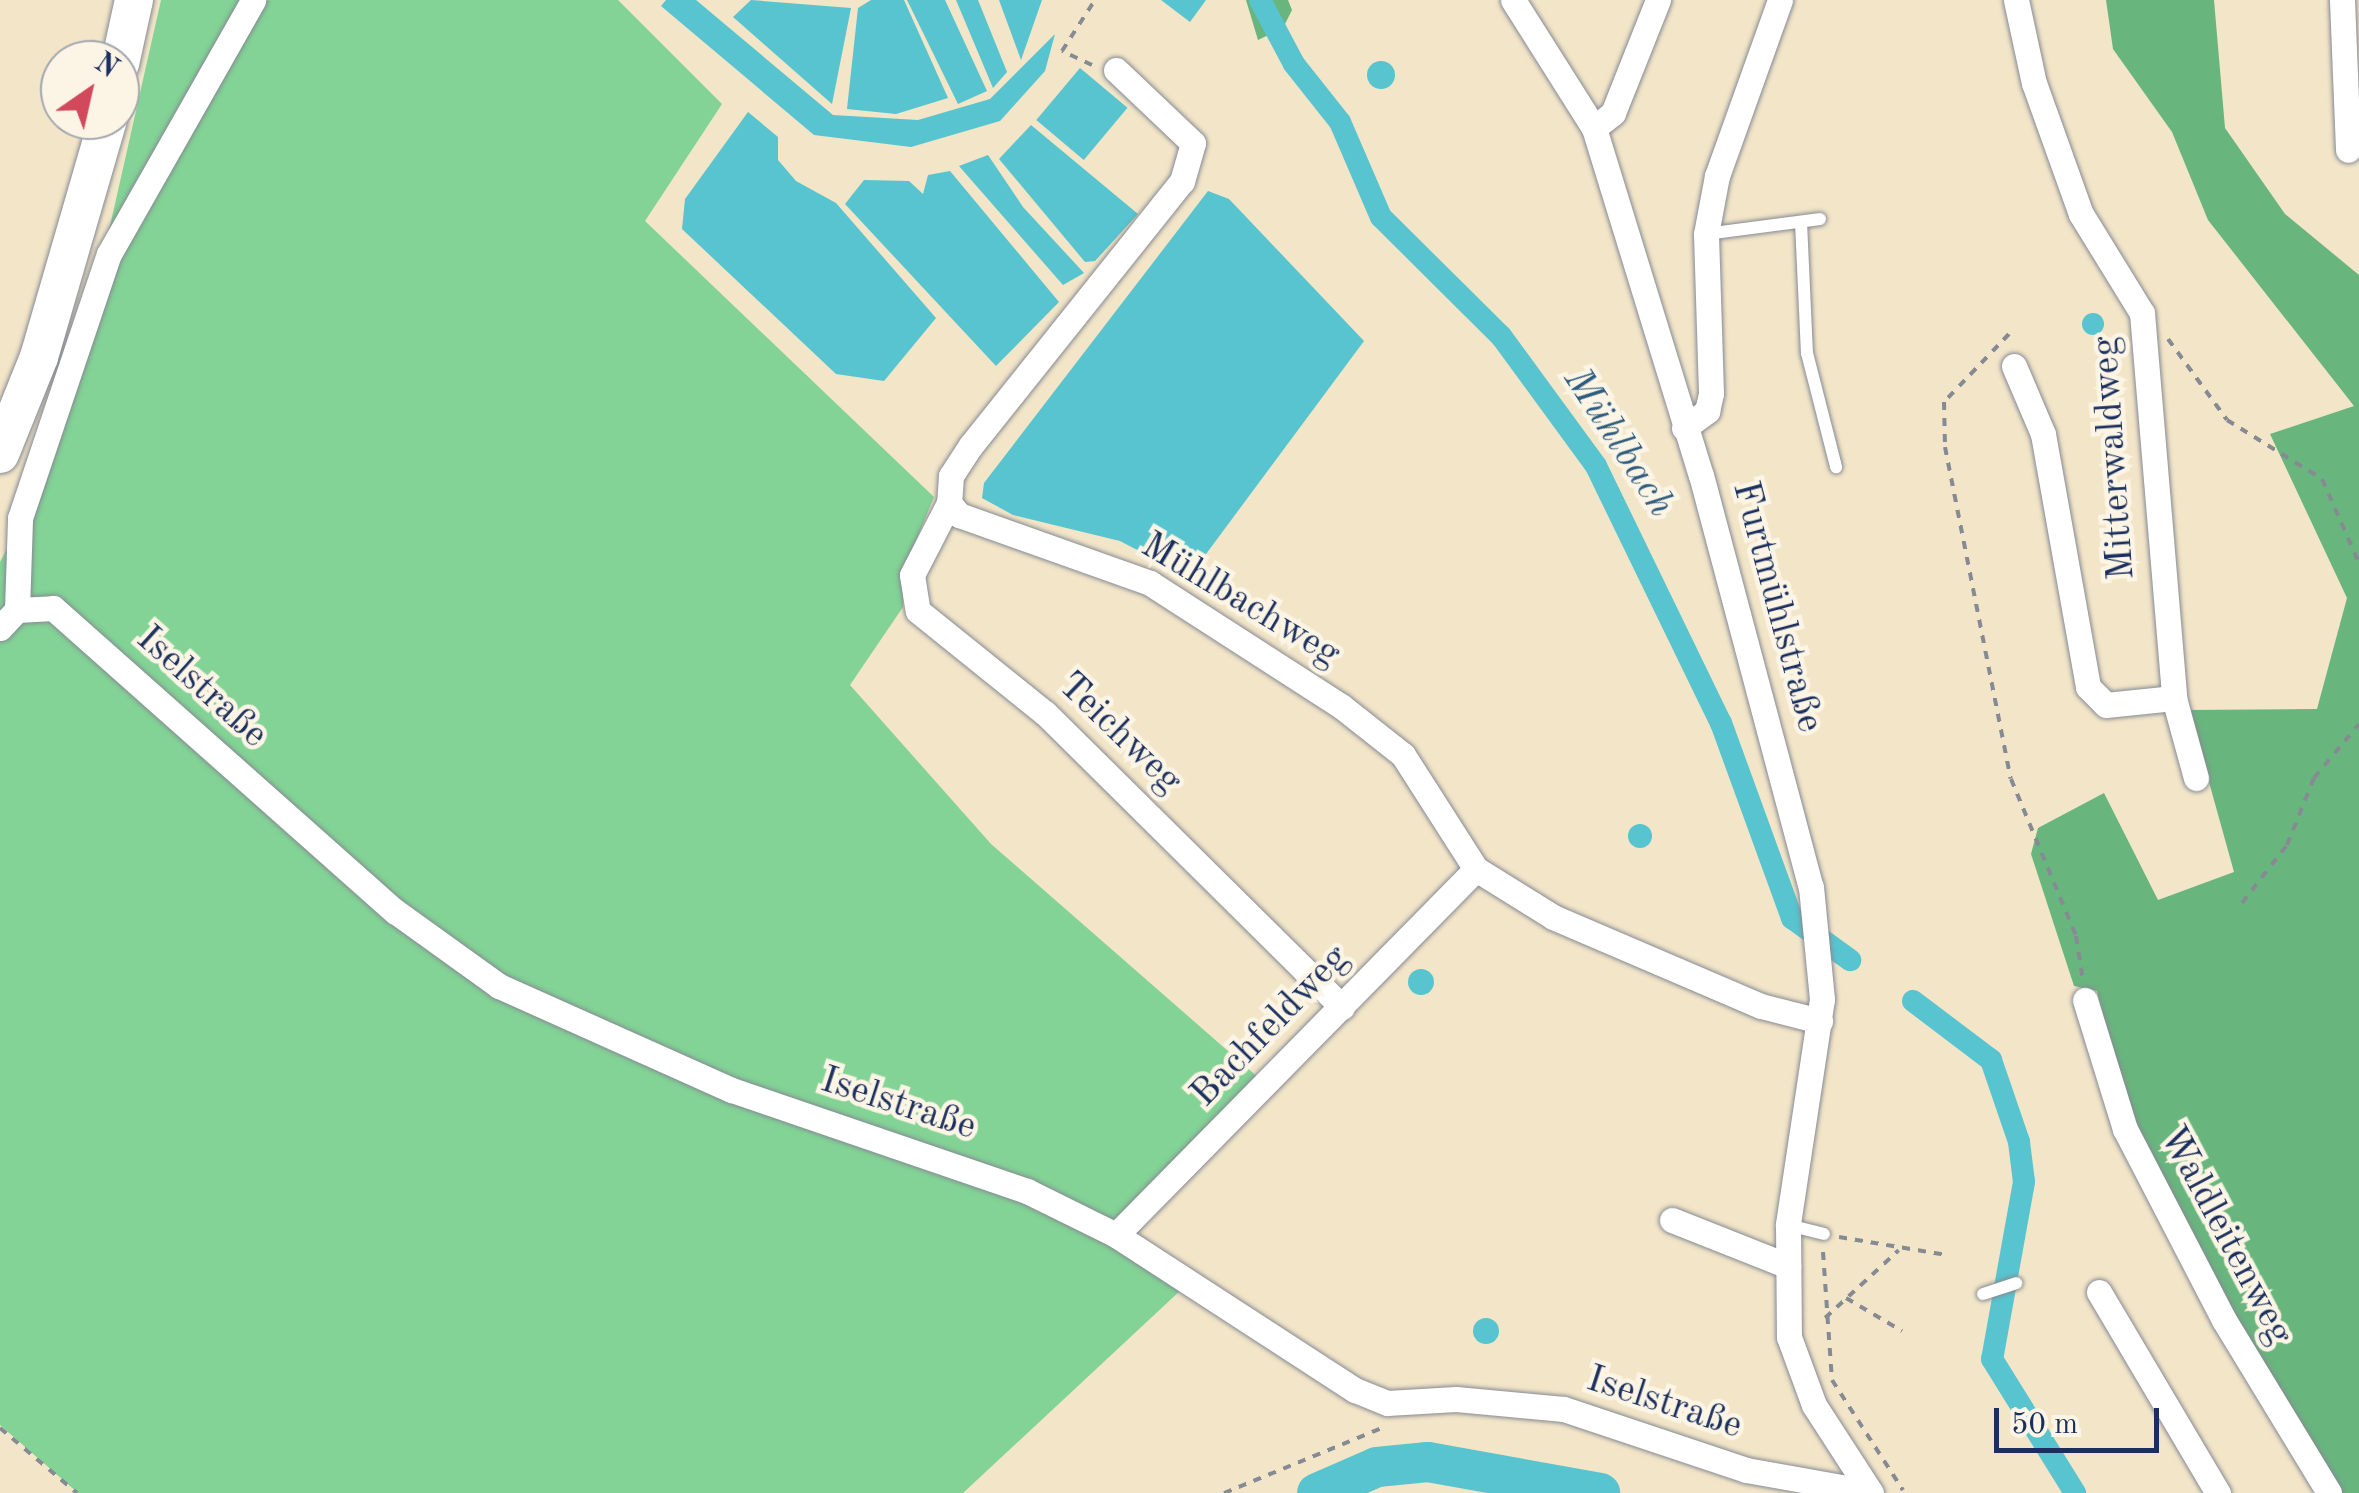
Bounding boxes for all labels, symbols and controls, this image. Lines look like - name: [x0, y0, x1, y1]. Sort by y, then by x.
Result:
- north arrow: [40, 40, 140, 140]
- text: N: [89, 49, 122, 84]
- street label: Mitterwaldweg: [2084, 334, 2146, 582]
- water label: Mühlbach: [1552, 359, 1684, 527]
- street label: Furtmühlstraße: [1721, 477, 1831, 737]
- street label: Mühlbachweg: [1132, 524, 1348, 678]
- street label: Iselstraße: [126, 617, 276, 759]
- street label: Teichweg: [1047, 664, 1191, 804]
- street label: Bachfeldweg: [1182, 936, 1360, 1118]
- street label: Iselstraße: [814, 1058, 982, 1152]
- street label: Waldleitenweg: [2148, 1119, 2302, 1353]
- street label: Iselstraße: [1580, 1357, 1748, 1451]
- scale bar: [1999, 1388, 2164, 1450]
- text: 50 m: [2011, 1410, 2078, 1440]

